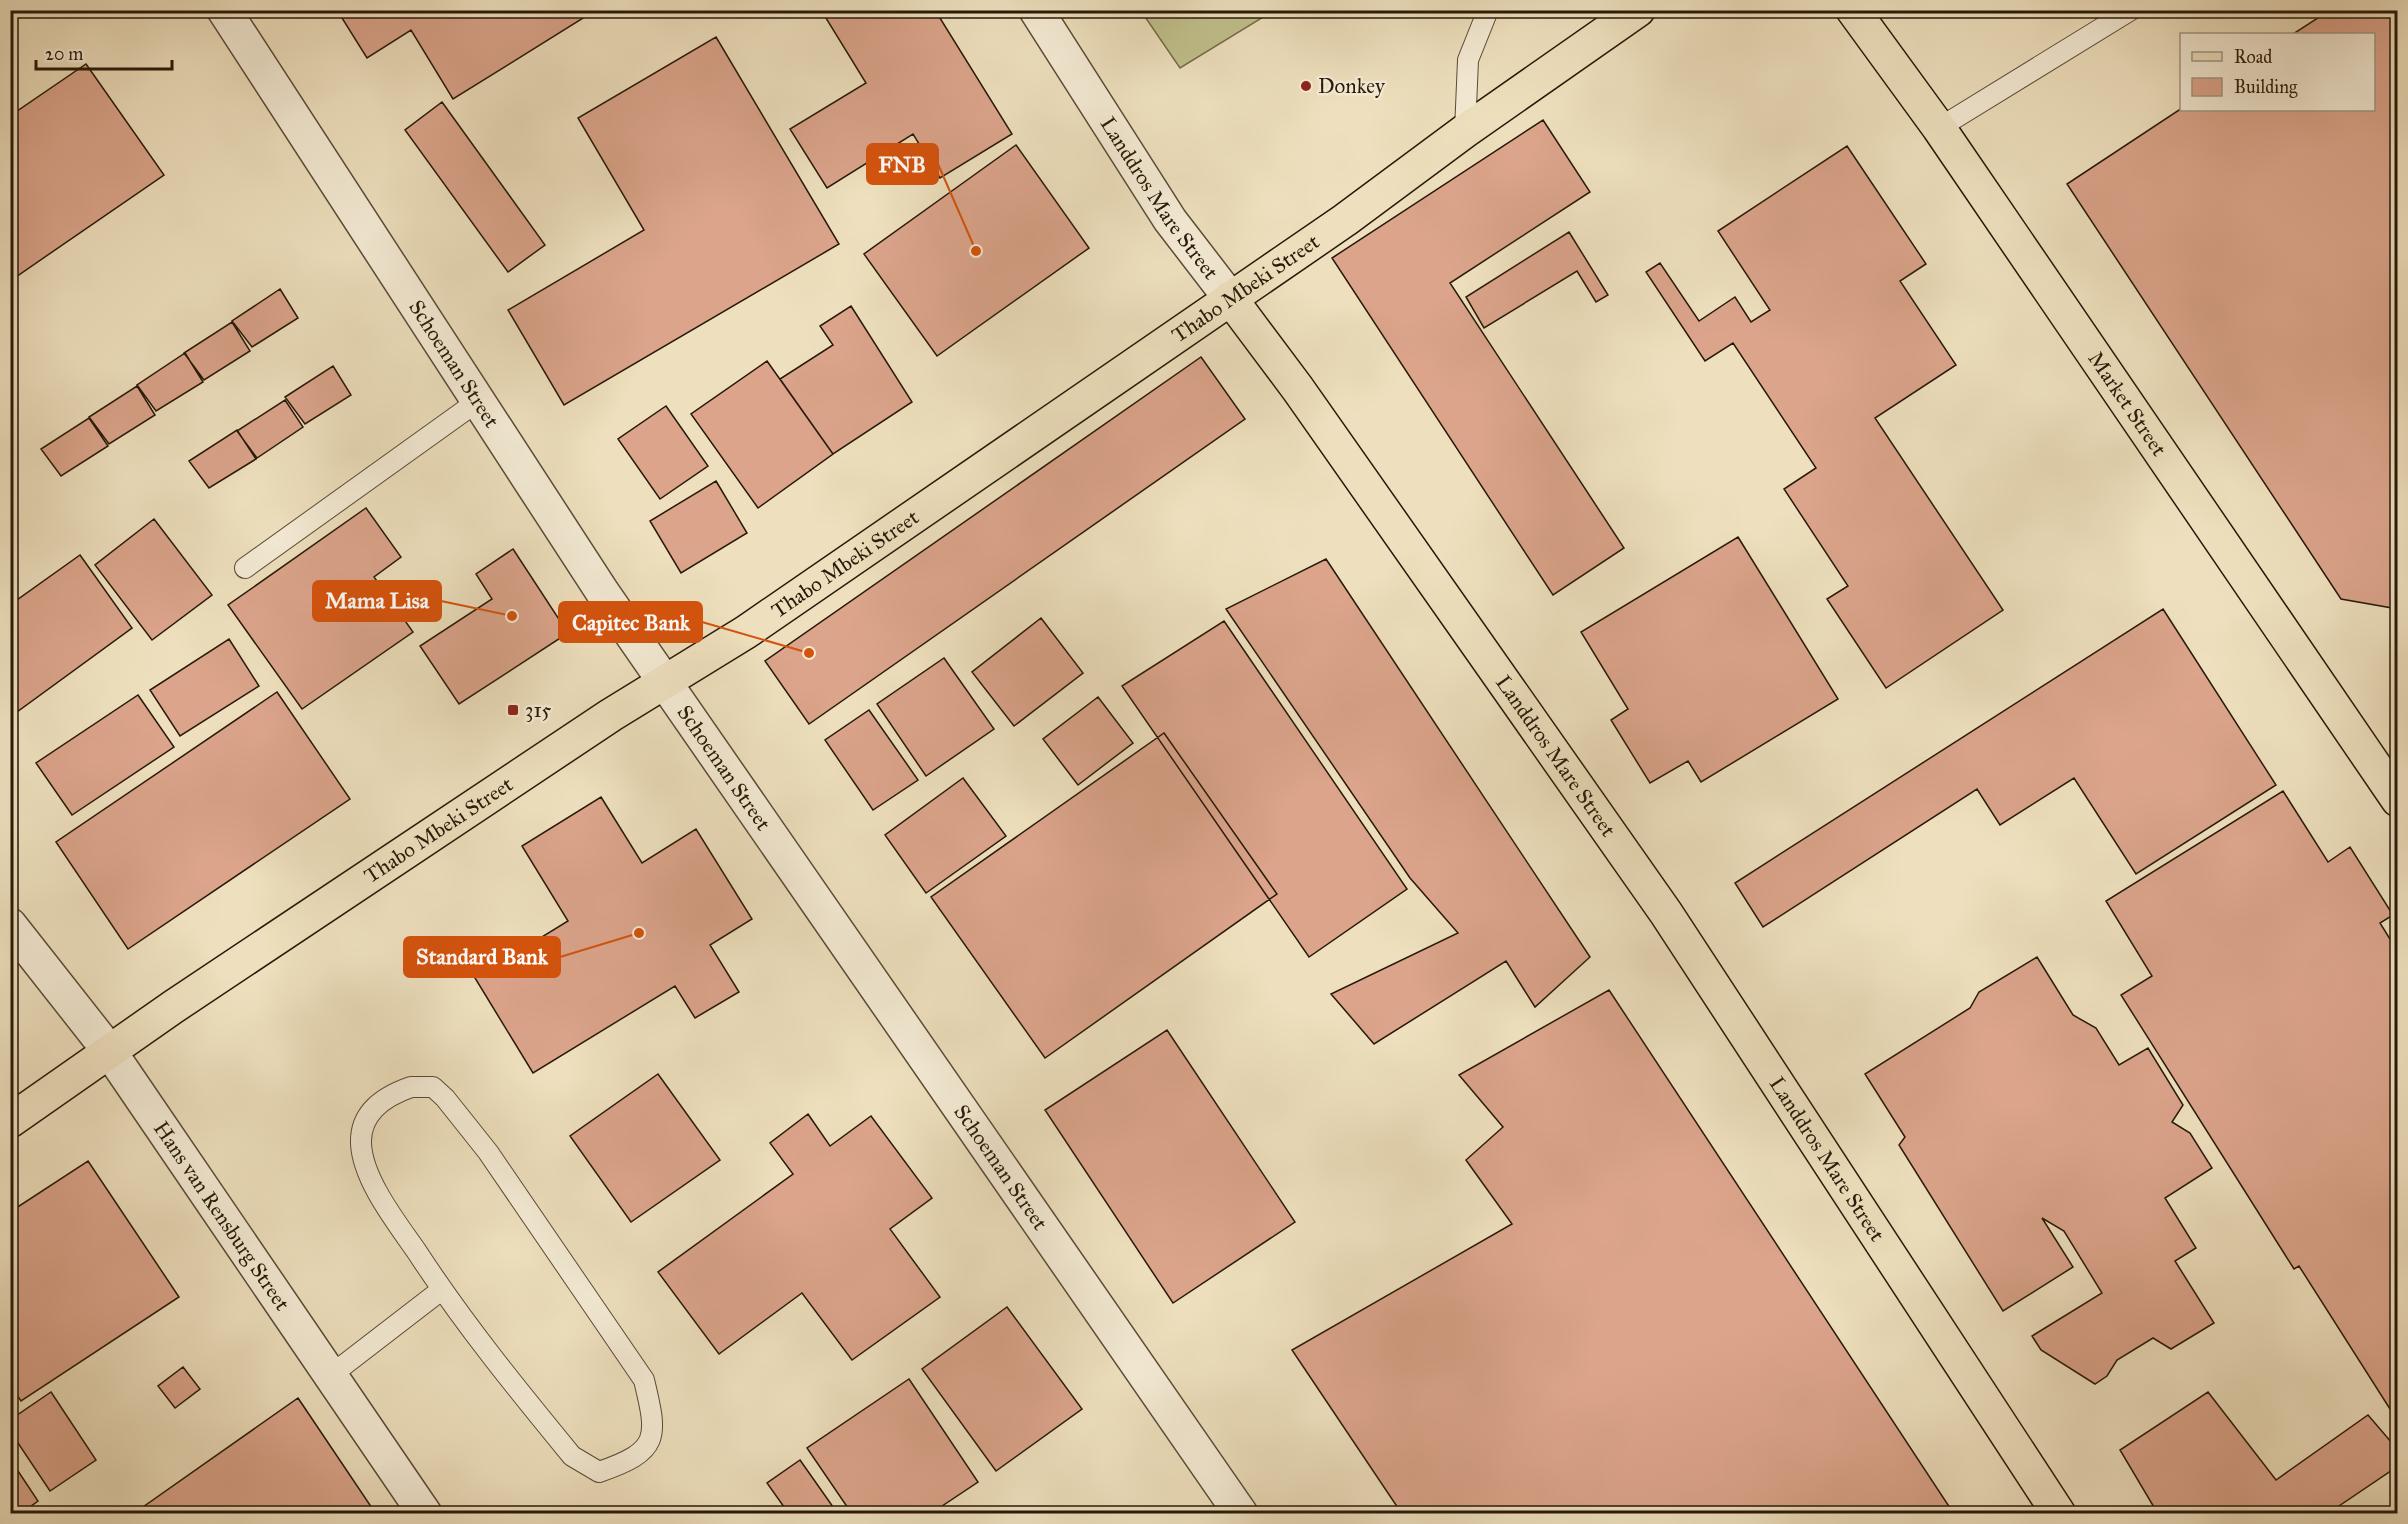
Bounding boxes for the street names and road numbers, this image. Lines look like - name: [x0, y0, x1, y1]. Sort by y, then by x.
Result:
- street label: Landdros Mare Street: [1095, 112, 1224, 285]
- street label: Thabo Mbeki Street: [1167, 228, 1325, 348]
- street label: Schoeman Street: [403, 295, 505, 433]
- street label: Market Street: [2083, 347, 2172, 461]
- street label: Thabo Mbeki Street: [766, 504, 924, 624]
- street label: Landdros Mare Street: [1490, 670, 1622, 842]
- street label: Schoeman Street: [672, 700, 777, 836]
- street label: Thabo Mbeki Street: [359, 771, 518, 889]
- street label: Landdros Mare Street: [1764, 1072, 1891, 1247]
- street label: Schoeman Street: [948, 1100, 1054, 1235]
- street label: Hans van Rensburg Street: [148, 1116, 296, 1316]

